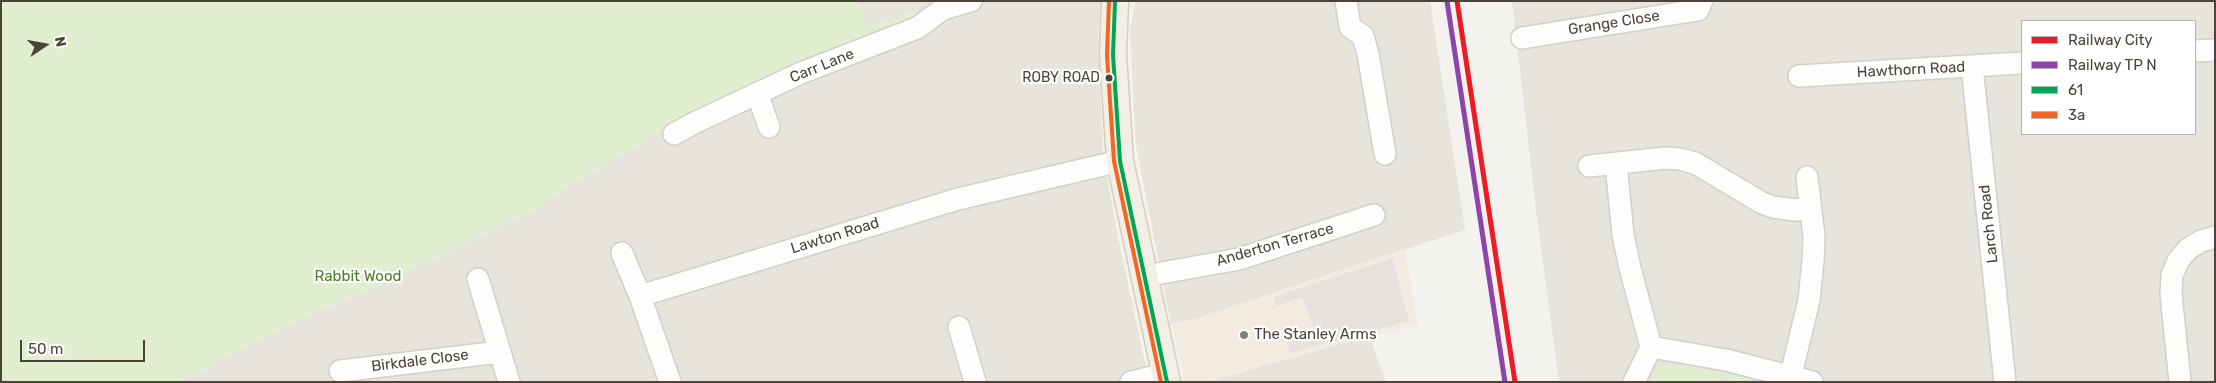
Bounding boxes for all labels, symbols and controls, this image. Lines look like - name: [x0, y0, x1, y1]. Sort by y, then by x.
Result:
- street label: Grange Close: [1567, 7, 1661, 39]
- north arrow: [20, 20, 70, 70]
- legend: [2021, 20, 2196, 135]
- text: Railway City: [2068, 31, 2153, 49]
- text: N: [51, 35, 70, 48]
- street label: Carr Lane: [787, 45, 857, 87]
- text: Railway TP N: [2068, 56, 2157, 74]
- street label: Hawthorn Road: [1856, 58, 1966, 82]
- place label: ROBY ROAD: [1022, 70, 1100, 86]
- marker: ROBY ROAD: [1104, 73, 1114, 83]
- text: 61: [2068, 81, 2083, 99]
- text: 3a: [2068, 106, 2085, 124]
- street label: Larch Road: [1976, 184, 2002, 264]
- street label: Lawton Road: [789, 214, 881, 258]
- street label: Anderton Terrace: [1214, 220, 1336, 270]
- park label: Rabbit Wood: [315, 268, 401, 286]
- place label: The Stanley Arms: [1254, 326, 1377, 344]
- marker: The Stanley Arms: [1238, 329, 1250, 341]
- scale bar: [22, 330, 148, 362]
- text: 50 m: [28, 340, 63, 358]
- street label: Birkdale Close: [370, 346, 470, 376]

